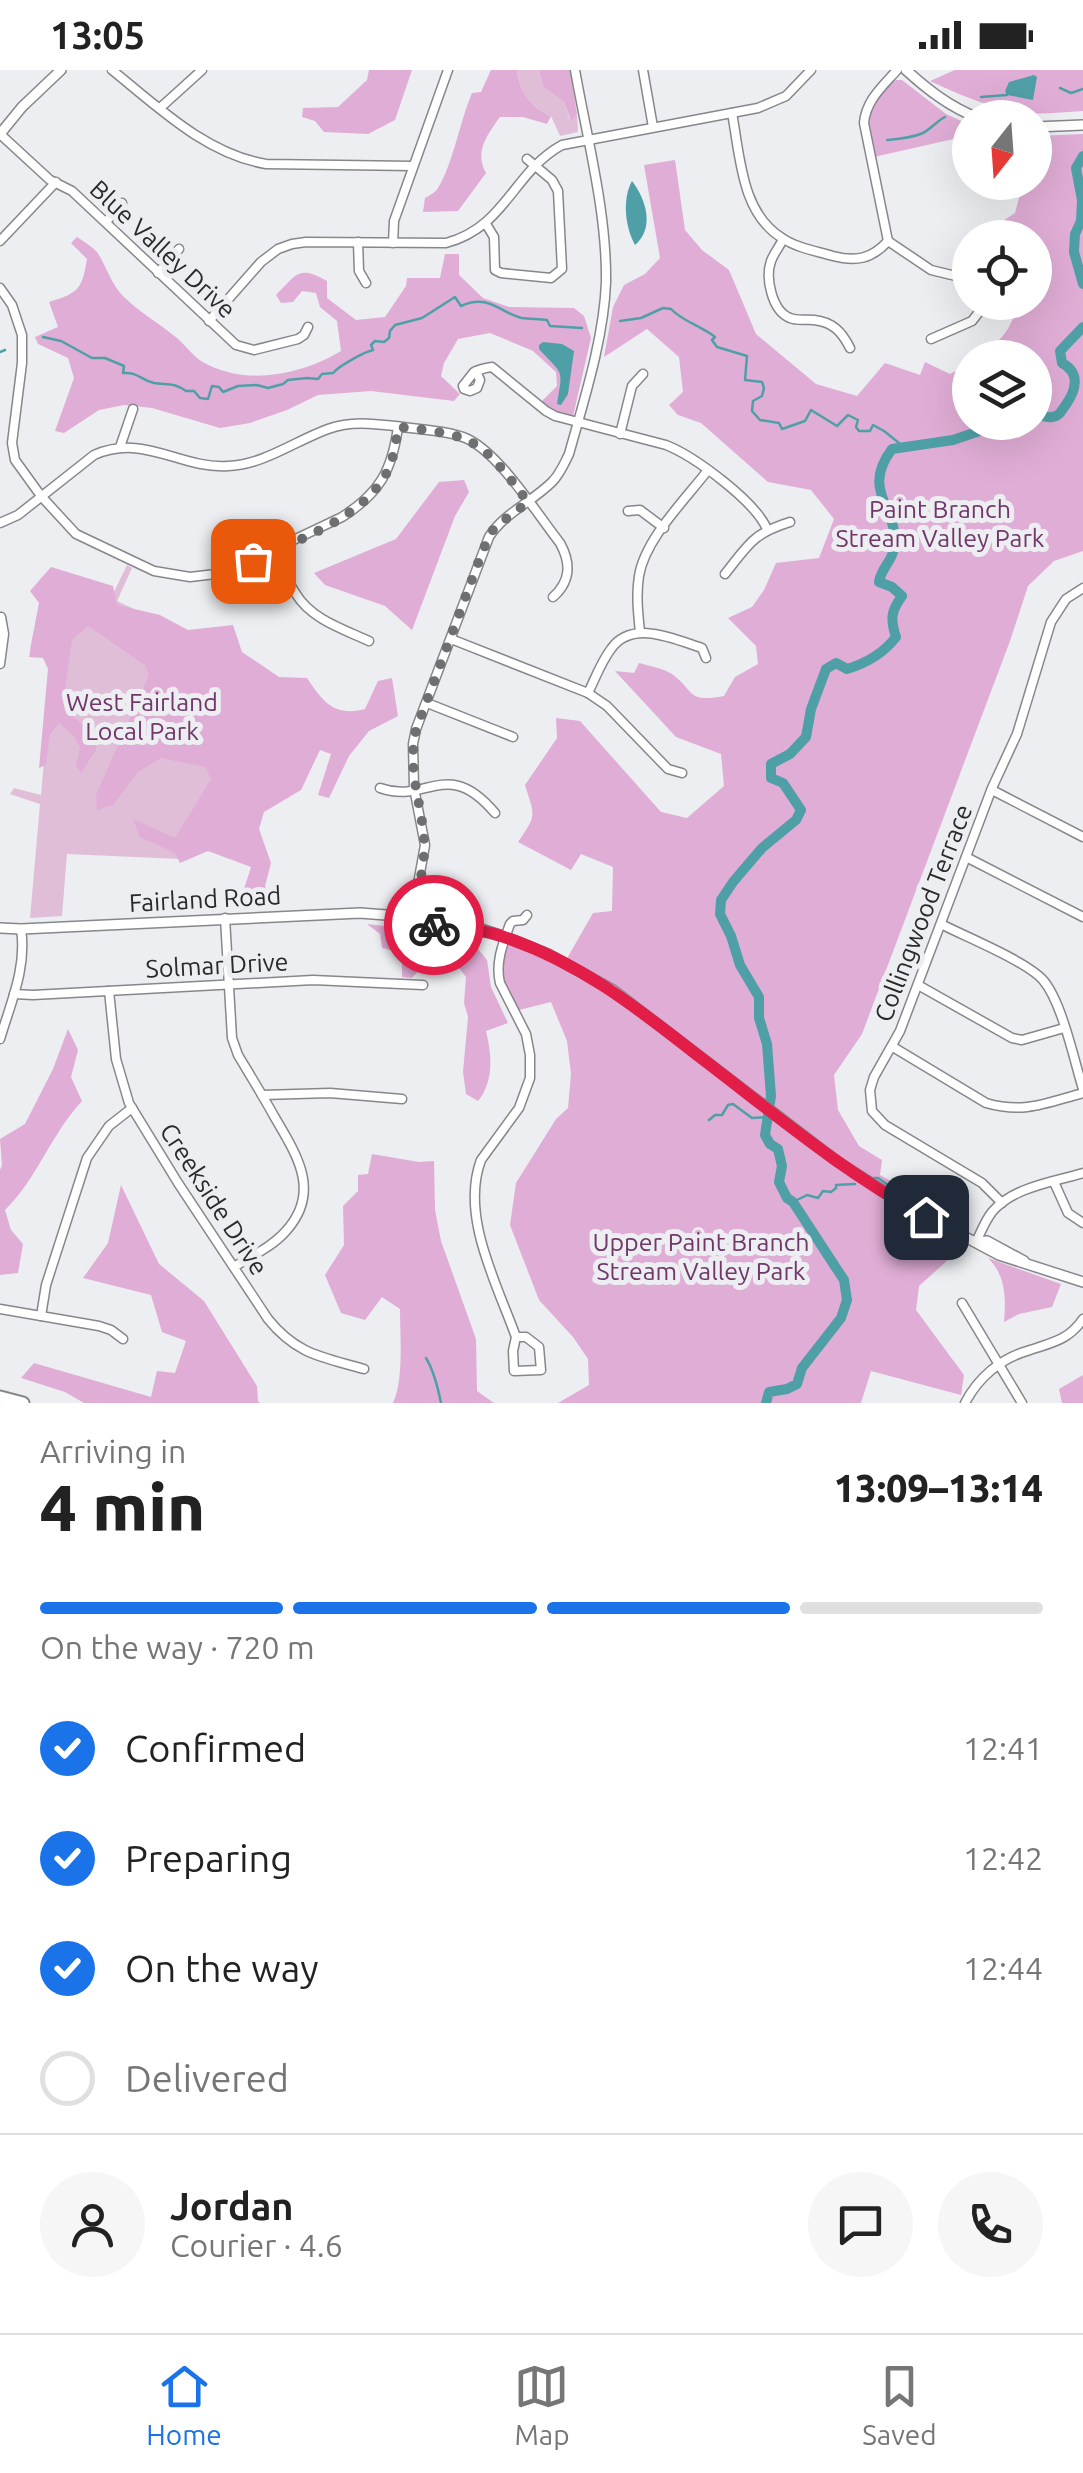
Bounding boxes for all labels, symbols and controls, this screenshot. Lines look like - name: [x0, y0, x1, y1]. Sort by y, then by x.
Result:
- text: 13:05: [50, 14, 145, 56]
- north arrow: [952, 100, 1052, 200]
- map controls: [952, 100, 1052, 440]
- street label: Blue Valley Drive: [85, 175, 241, 323]
- button: locate: [952, 220, 1052, 320]
- button: layers: [952, 340, 1052, 440]
- park label: Paint Branch Stream Valley Park: [836, 495, 1045, 552]
- pin: [211, 519, 296, 604]
- icon: bag: [226, 534, 281, 589]
- park label: West Fairland Local Park: [66, 688, 218, 745]
- street label: Collingwood Terrace: [869, 800, 977, 1026]
- courier: [384, 875, 484, 975]
- street label: Fairland Road: [128, 881, 282, 917]
- icon: bike: [407, 898, 462, 953]
- street label: Solmar Drive: [145, 947, 289, 983]
- street label: Creekside Drive: [155, 1118, 273, 1280]
- pin: [884, 1175, 969, 1260]
- icon: home: [899, 1190, 954, 1245]
- park label: Upper Paint Branch Stream Valley Park: [592, 1228, 810, 1285]
- text: Arriving in: [40, 1433, 186, 1469]
- text: 13:09–13:14: [834, 1467, 1043, 1509]
- text: 4 min: [40, 1470, 205, 1543]
- text: On the way · 720 m: [40, 1629, 315, 1665]
- icon: check: [40, 1721, 95, 1776]
- text: Confirmed: [125, 1727, 306, 1769]
- text: 12:41: [963, 1730, 1043, 1766]
- icon: check: [40, 1831, 95, 1886]
- text: Preparing: [125, 1837, 292, 1879]
- text: 12:42: [963, 1840, 1043, 1876]
- icon: check: [40, 1941, 95, 1996]
- text: On the way: [125, 1947, 318, 1989]
- text: 12:44: [963, 1950, 1043, 1986]
- text: Delivered: [125, 2057, 289, 2099]
- button: person: [40, 2172, 145, 2277]
- button: chat: [808, 2172, 913, 2277]
- button: phone: [938, 2172, 1043, 2277]
- text: Jordan: [170, 2185, 294, 2227]
- text: Courier · 4.6: [170, 2227, 343, 2263]
- tab: Home: [146, 2359, 222, 2450]
- tab: Map: [514, 2359, 570, 2450]
- tab: Saved: [862, 2359, 937, 2450]

